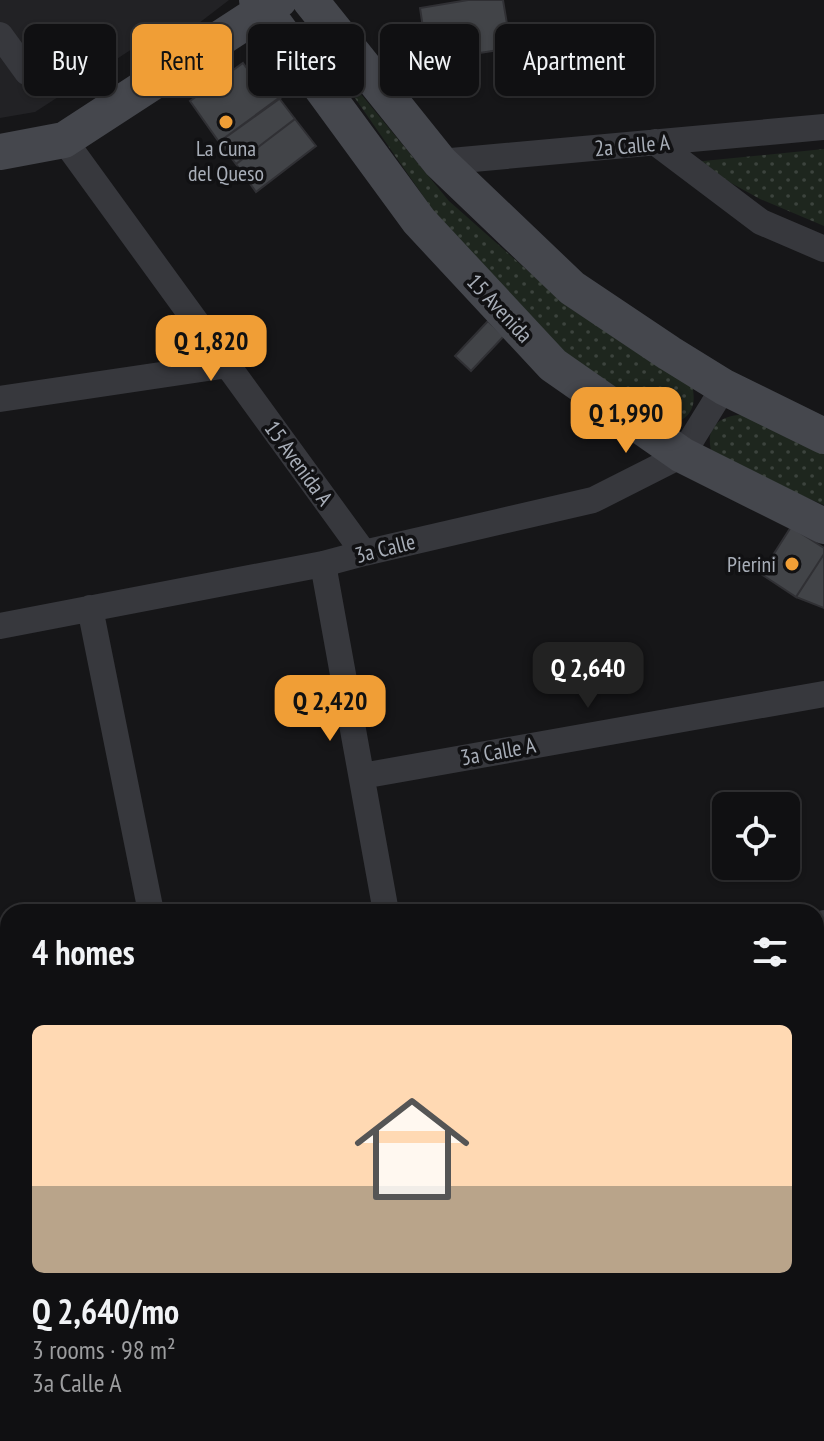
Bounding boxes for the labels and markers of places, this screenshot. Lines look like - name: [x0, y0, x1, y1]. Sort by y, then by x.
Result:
- marker: La Cuna del Queso: [217, 113, 235, 131]
- place label: La Cuna del Queso: [188, 134, 264, 187]
- pin: Q 1,820: [137, 315, 285, 383]
- pin: Q 1,990: [552, 387, 700, 455]
- place label: Pierini: [727, 550, 776, 578]
- marker: Pierini: [783, 555, 801, 573]
- pin: Q 2,640: [514, 642, 662, 710]
- pin: Q 2,420: [256, 675, 404, 743]

